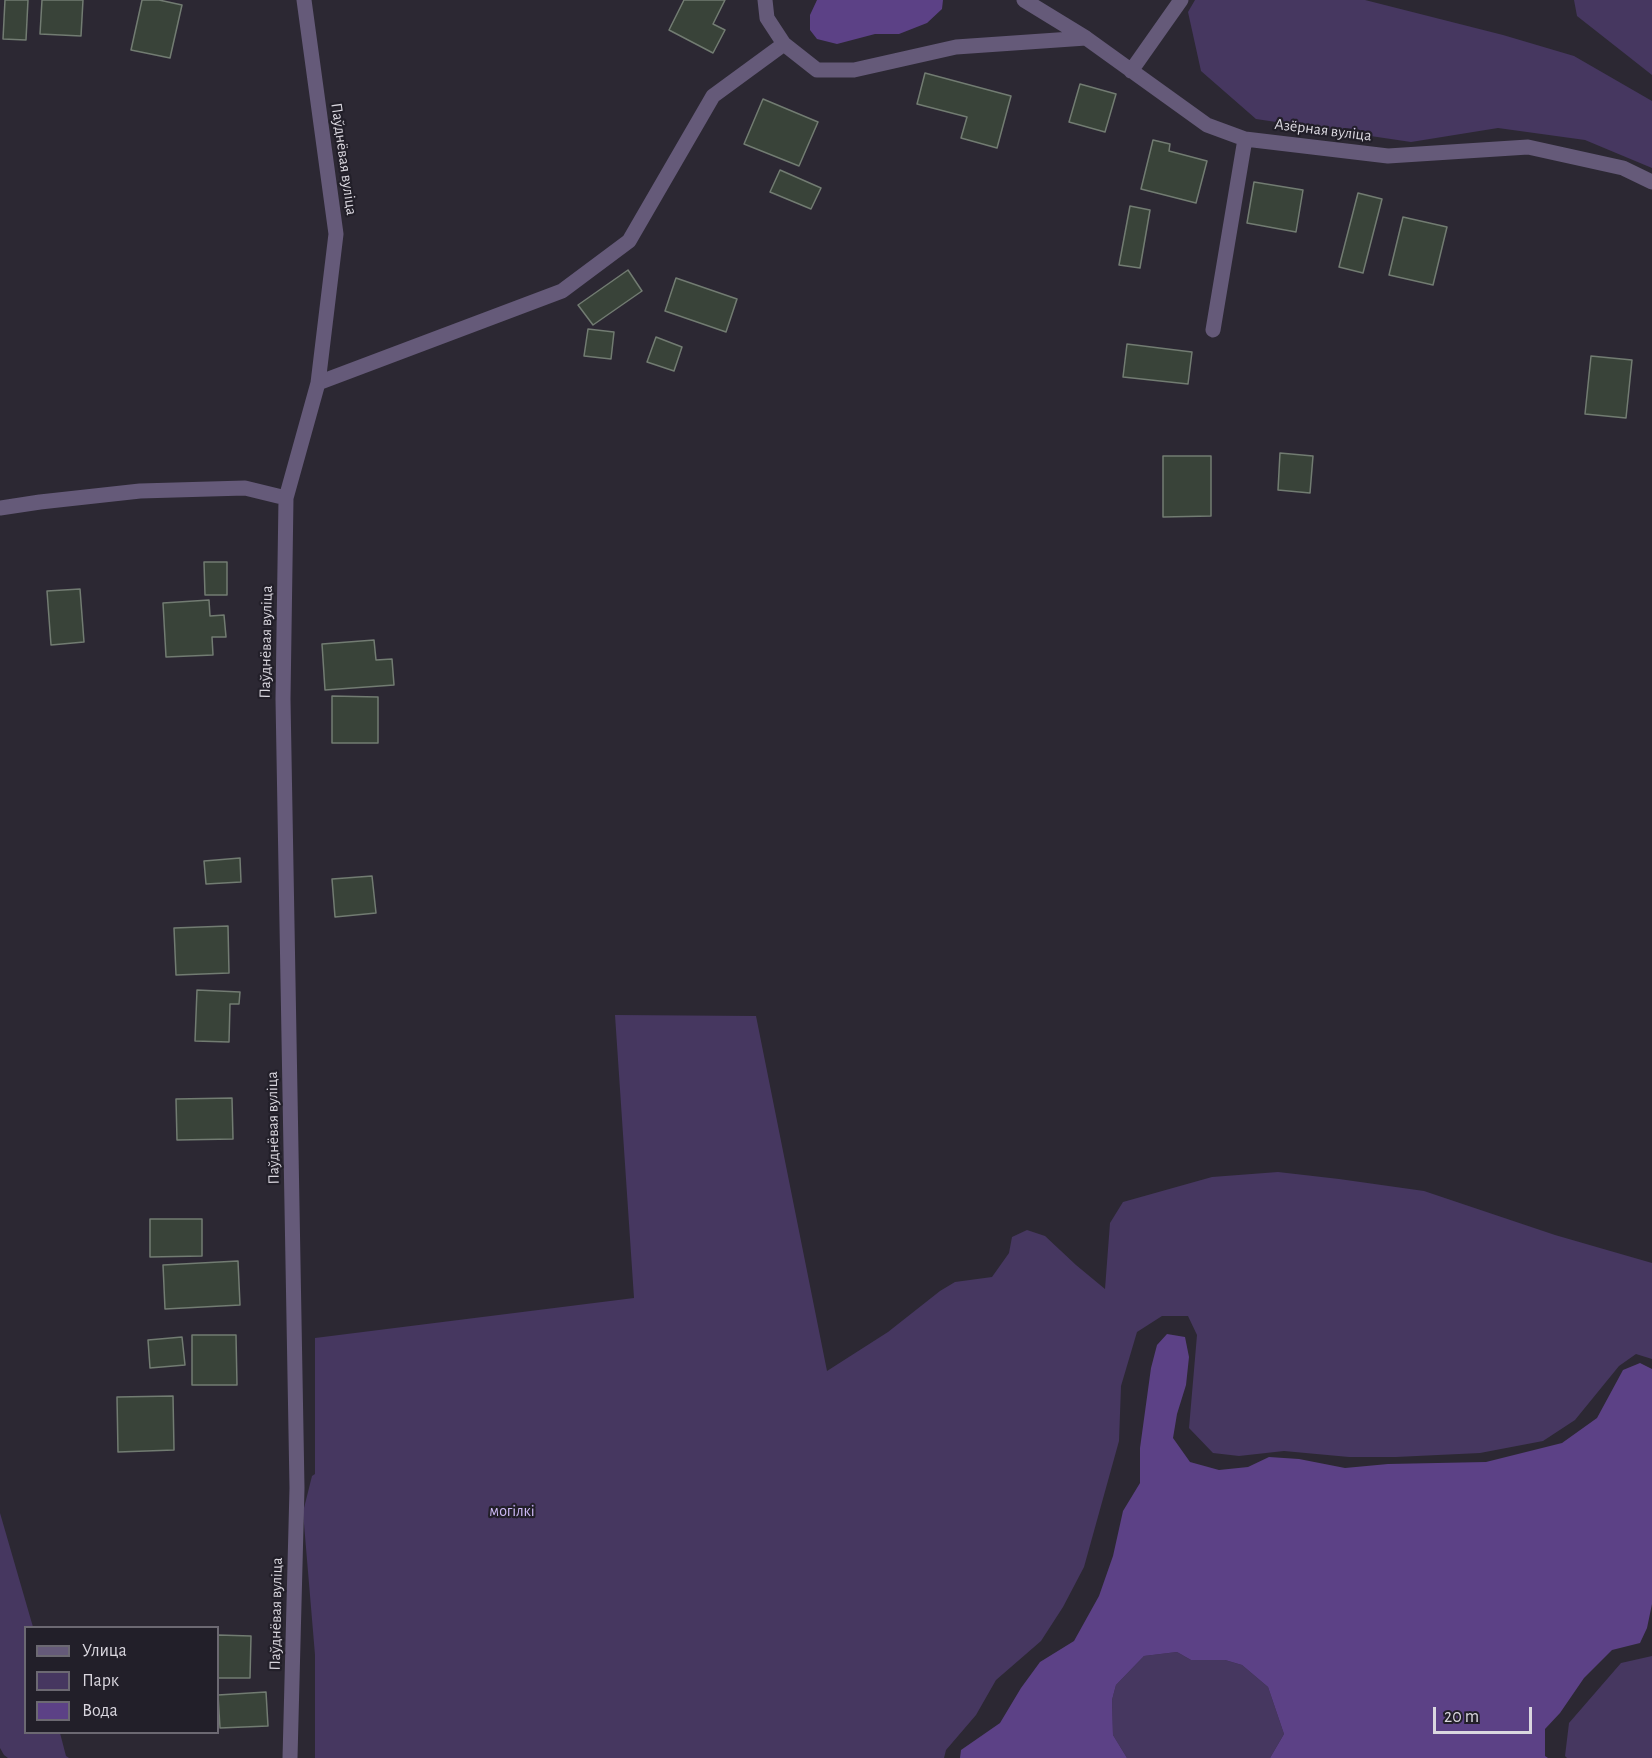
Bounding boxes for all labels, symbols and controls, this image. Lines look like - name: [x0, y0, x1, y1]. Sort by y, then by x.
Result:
- street label: Паўднёвая вуліца: [327, 102, 361, 216]
- street label: Азёрная вуліца: [1273, 115, 1373, 145]
- street label: Паўднёвая вуліца: [255, 585, 277, 699]
- street label: Паўднёвая вуліца: [262, 1071, 284, 1185]
- park label: могілкі: [489, 1501, 535, 1521]
- street label: Паўднёвая вуліца: [265, 1557, 287, 1671]
- legend: [24, 1626, 219, 1734]
- text: Улица: [82, 1642, 127, 1660]
- text: Парк: [82, 1672, 119, 1690]
- scale bar: [1436, 1695, 1535, 1733]
- text: Вода: [82, 1702, 118, 1720]
- text: 20 m: [1444, 1708, 1479, 1726]

